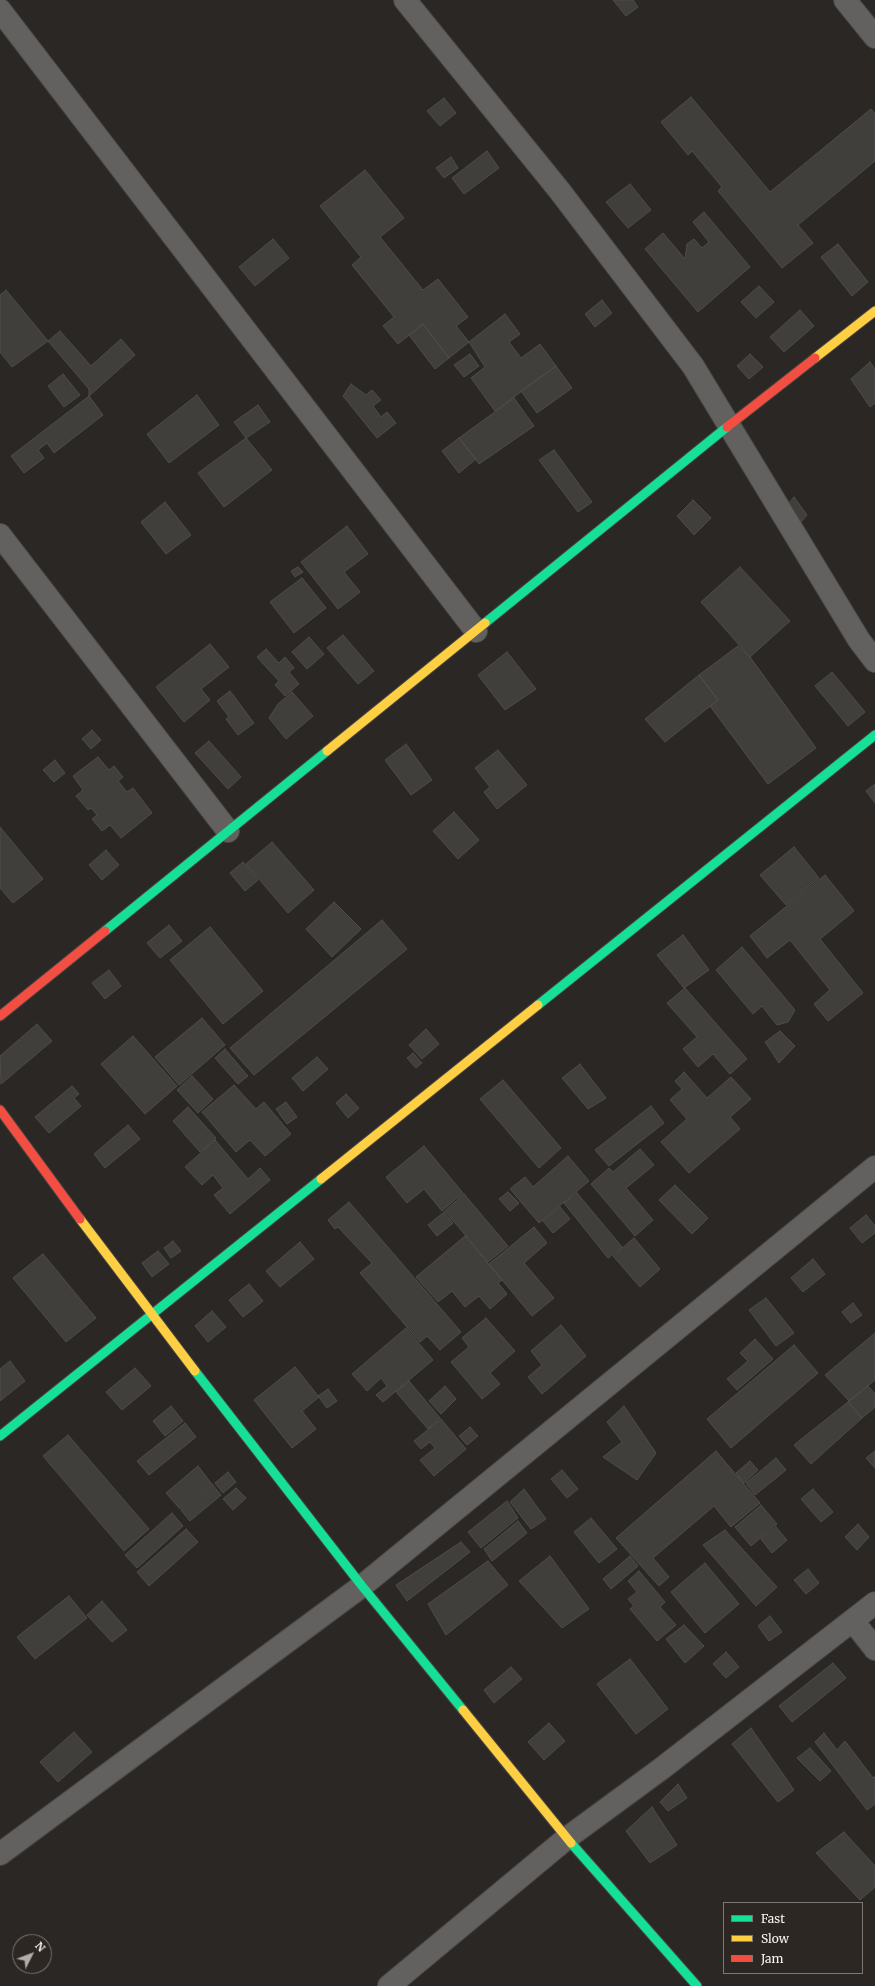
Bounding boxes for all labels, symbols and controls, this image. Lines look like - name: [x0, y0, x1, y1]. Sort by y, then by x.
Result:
- legend: [723, 1902, 863, 1974]
- text: Fast: [761, 1911, 785, 1926]
- text: Slow: [761, 1931, 789, 1946]
- north arrow: [12, 1934, 52, 1974]
- text: N: [32, 1939, 48, 1955]
- text: Jam: [761, 1951, 783, 1966]

